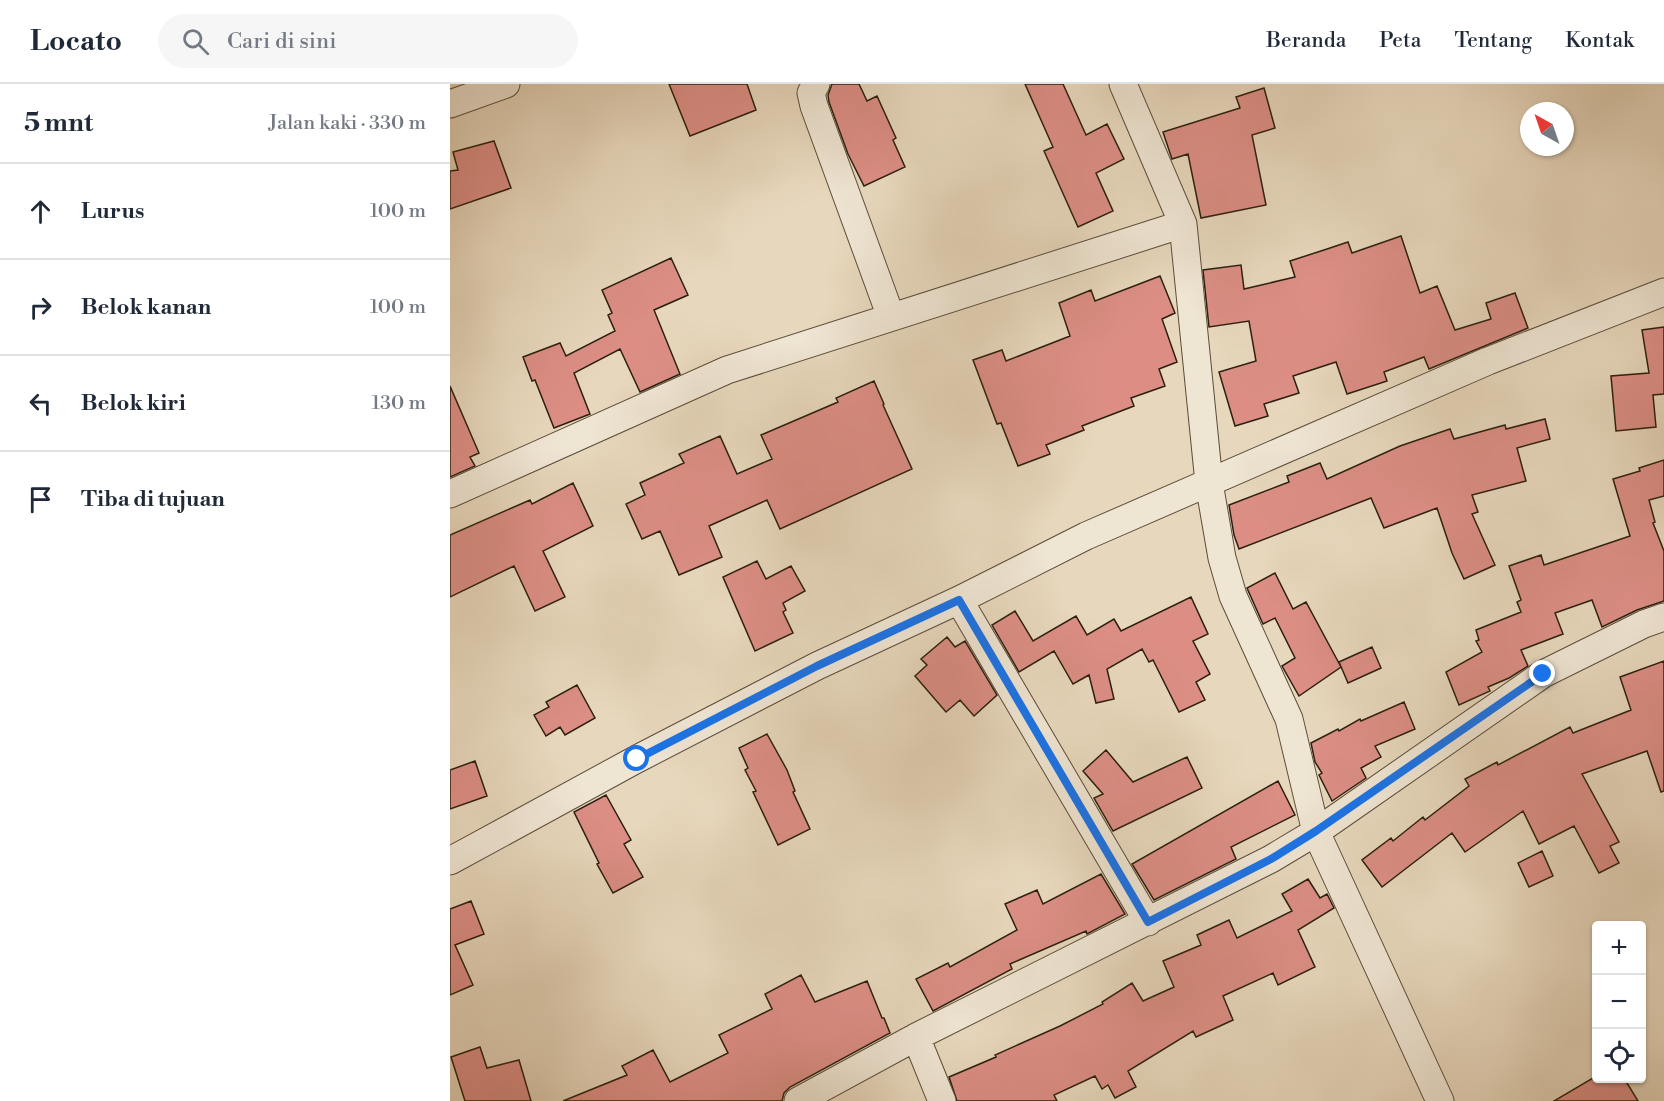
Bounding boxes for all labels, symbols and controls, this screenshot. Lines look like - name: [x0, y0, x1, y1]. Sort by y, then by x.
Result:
- search box: [158, 14, 578, 68]
- text: Locato: [30, 24, 122, 59]
- icon: search: [179, 25, 212, 58]
- text: Cari di sini: [227, 28, 336, 55]
- text: Beranda: [1266, 28, 1346, 54]
- text: Peta: [1379, 28, 1421, 54]
- text: Tentang: [1454, 28, 1532, 54]
- text: Kontak: [1565, 28, 1634, 54]
- north arrow: [1520, 102, 1574, 156]
- text: 5 mnt: [24, 107, 93, 139]
- text: Jalan kaki · 330 m: [269, 111, 426, 136]
- icon: ahead: [24, 195, 57, 228]
- text: Lurus: [81, 198, 144, 225]
- text: 100 m: [370, 199, 426, 224]
- icon: right: [24, 291, 57, 324]
- text: Belok kanan: [81, 294, 211, 321]
- text: 100 m: [370, 295, 426, 320]
- icon: left: [24, 387, 57, 420]
- text: Belok kiri: [81, 390, 186, 417]
- text: 130 m: [371, 391, 426, 416]
- icon: arrive: [24, 483, 57, 516]
- text: Tiba di tujuan: [81, 486, 225, 513]
- route end: [1529, 660, 1555, 686]
- route start: [623, 745, 649, 771]
- map controls: [1592, 921, 1646, 1083]
- button: +: [1592, 921, 1646, 975]
- button: −: [1592, 975, 1646, 1029]
- button: locate: [1592, 1029, 1646, 1083]

